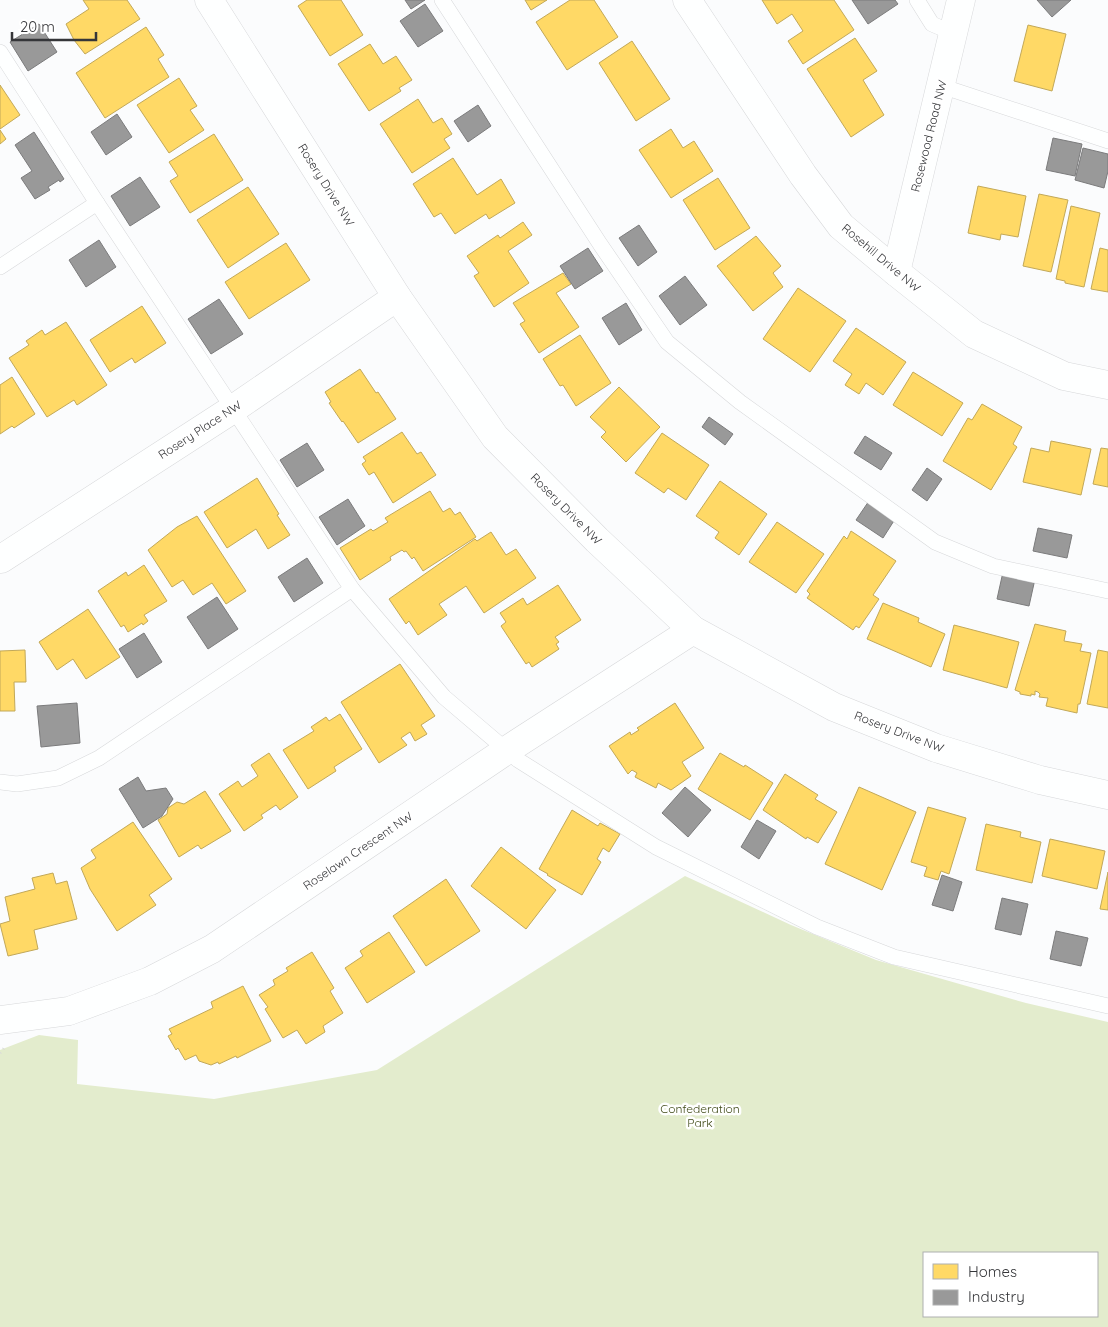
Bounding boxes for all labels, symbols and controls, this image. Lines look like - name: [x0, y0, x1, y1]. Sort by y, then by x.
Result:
- scale bar: [12, 10, 96, 42]
- text: 20 m: [20, 17, 55, 36]
- street label: Rosewood Road NW: [907, 78, 950, 194]
- street label: Rosery Drive NW: [295, 141, 358, 229]
- street label: Rosehill Drive NW: [839, 220, 924, 295]
- street label: Rosery Place NW: [155, 397, 244, 462]
- street label: Rosery Drive NW: [528, 470, 605, 548]
- street label: Rosery Drive NW: [852, 708, 947, 756]
- street label: Roselawn Crescent NW: [300, 808, 416, 893]
- park label: Confederation Park: [660, 1101, 740, 1130]
- legend: [923, 1252, 1098, 1317]
- text: Homes: [968, 1262, 1017, 1281]
- text: Industry: [968, 1287, 1025, 1306]

